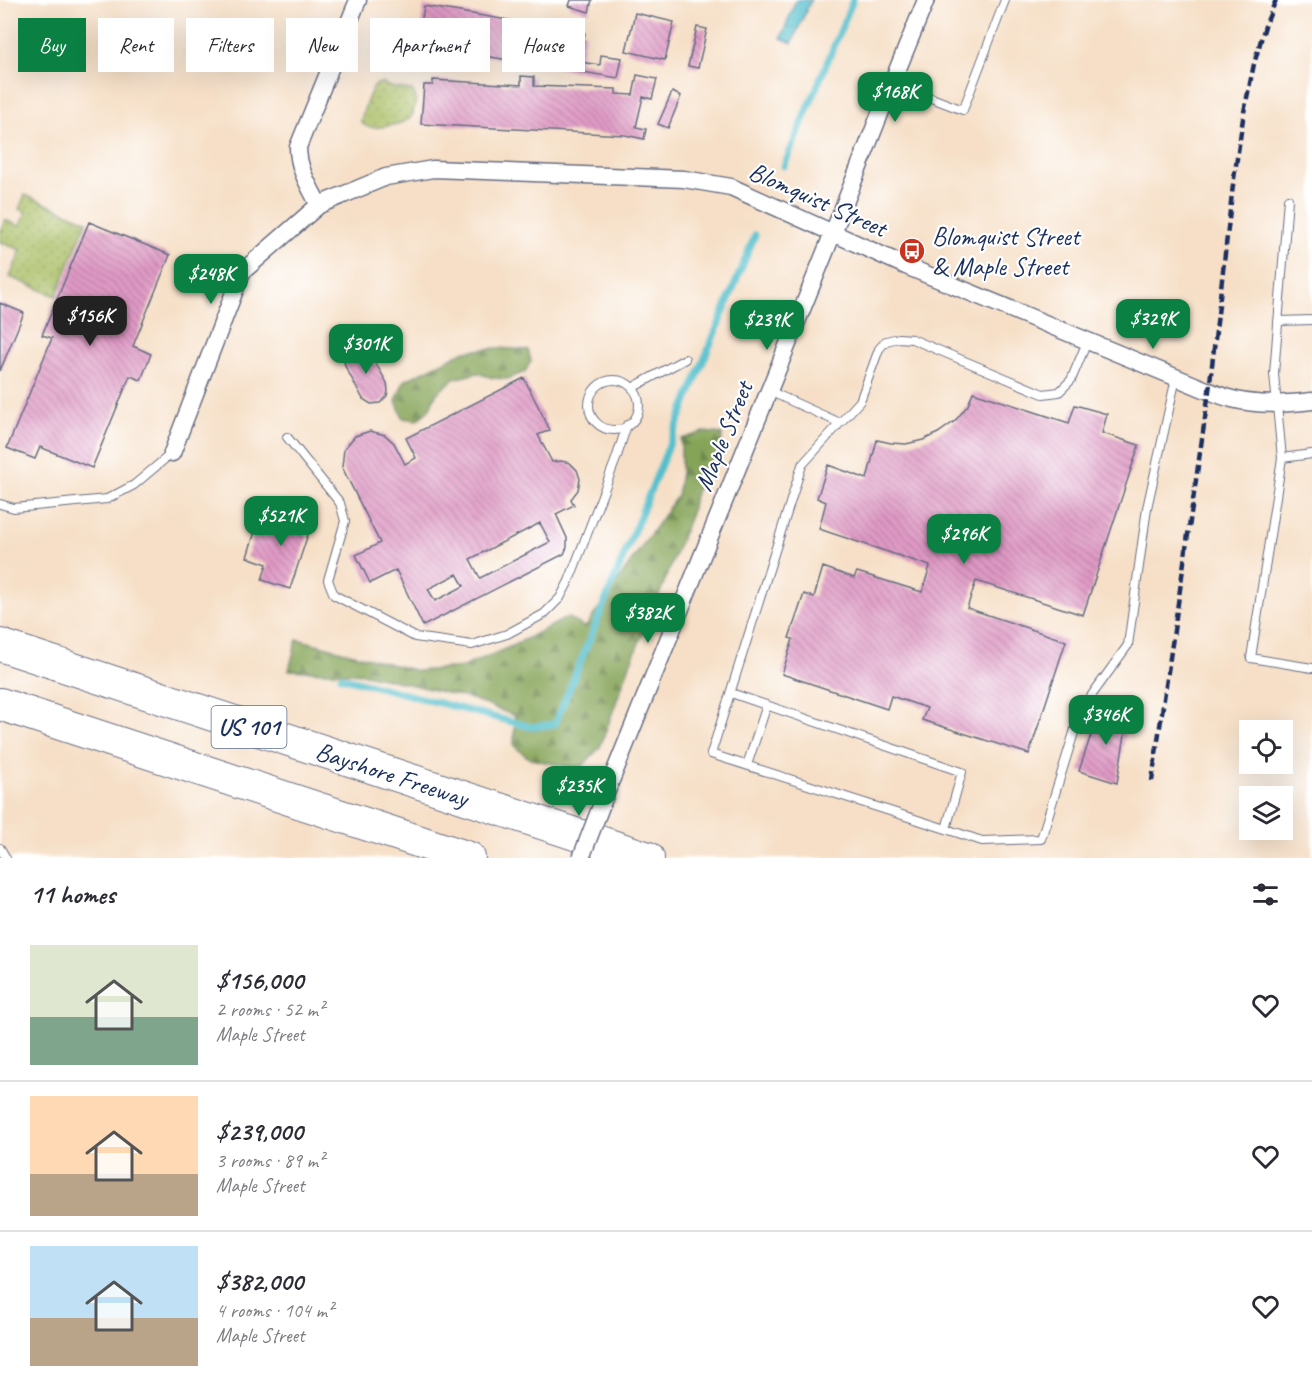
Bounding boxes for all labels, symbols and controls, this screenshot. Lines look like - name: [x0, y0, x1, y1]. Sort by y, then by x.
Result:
- chip: Buy: [18, 18, 86, 72]
- chip: Rent: [98, 18, 174, 72]
- chip: Filters: [186, 18, 274, 72]
- chip: New: [286, 18, 358, 72]
- chip: Apartment: [370, 18, 490, 72]
- chip: House: [502, 18, 585, 72]
- pin: $168K: [853, 72, 937, 123]
- text: $168K: [872, 79, 918, 104]
- street label: Blomquist Street: [744, 154, 894, 245]
- place label: Blomquist Street & Maple Street: [932, 220, 1082, 283]
- bus stop icon: Blomquist Street & Maple Street: [897, 236, 927, 266]
- pin: $248K: [169, 254, 253, 305]
- text: $248K: [188, 261, 234, 286]
- pin: $156K: [48, 296, 132, 347]
- pin: $329K: [1111, 299, 1195, 350]
- pin: $239K: [725, 300, 809, 351]
- text: $156K: [67, 303, 113, 328]
- text: $329K: [1130, 306, 1176, 331]
- text: $239K: [744, 307, 790, 332]
- pin: $301K: [324, 324, 408, 375]
- text: $301K: [343, 331, 389, 356]
- street label: Maple Street: [687, 374, 761, 496]
- pin: $521K: [239, 496, 323, 547]
- text: $521K: [258, 503, 304, 528]
- pin: $296K: [922, 514, 1006, 565]
- text: $296K: [941, 521, 987, 546]
- pin: $382K: [606, 593, 690, 644]
- text: $382K: [625, 600, 671, 625]
- pin: $346K: [1064, 695, 1148, 746]
- text: $346K: [1083, 702, 1129, 727]
- road number: US 101: [212, 706, 286, 748]
- map controls: [1239, 720, 1293, 840]
- button: locate: [1239, 720, 1293, 774]
- street label: Bayshore Freeway: [312, 734, 474, 815]
- pin: $235K: [537, 766, 621, 817]
- text: $235K: [556, 773, 602, 798]
- button: layers: [1239, 786, 1293, 840]
- text: 11 homes: [30, 878, 115, 911]
- icon: filters: [1249, 878, 1282, 911]
- text: $156,000: [216, 964, 303, 997]
- icon: home: [78, 969, 150, 1041]
- icon: heart: [1249, 989, 1282, 1022]
- text: 2 rooms · 52 m²: [216, 997, 324, 1022]
- text: Maple Street: [216, 1022, 305, 1047]
- text: $239,000: [216, 1115, 303, 1148]
- icon: home: [78, 1120, 150, 1192]
- icon: heart: [1249, 1140, 1282, 1173]
- text: 3 rooms · 89 m²: [216, 1148, 324, 1173]
- text: Maple Street: [216, 1173, 305, 1198]
- text: $382,000: [216, 1265, 303, 1298]
- icon: home: [78, 1270, 150, 1342]
- icon: heart: [1249, 1290, 1282, 1323]
- text: 4 rooms · 104 m²: [216, 1298, 333, 1323]
- text: Maple Street: [216, 1323, 305, 1348]

